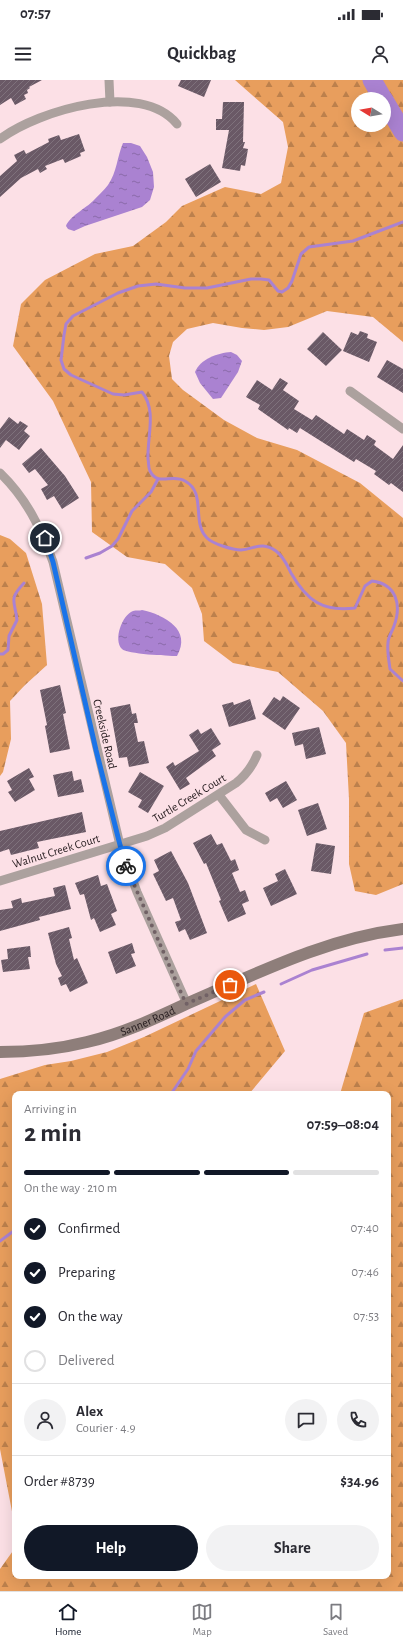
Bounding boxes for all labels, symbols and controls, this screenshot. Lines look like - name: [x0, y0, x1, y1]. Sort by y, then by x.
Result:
- text: 07:57: [20, 6, 51, 21]
- icon: menu: [12, 43, 34, 65]
- icon: person: [369, 43, 391, 65]
- text: Quickbag: [167, 45, 236, 63]
- north arrow: [351, 92, 391, 132]
- map controls: [351, 92, 391, 132]
- pin: [28, 521, 62, 555]
- icon: home: [34, 527, 56, 549]
- street label: Creekside Road: [91, 698, 119, 770]
- street label: Turtle Creek Court: [150, 771, 228, 825]
- street label: Walnut Creek Court: [11, 832, 101, 870]
- courier: [106, 846, 146, 886]
- icon: bike: [115, 855, 137, 877]
- pin: [213, 968, 247, 1002]
- icon: bag: [219, 974, 241, 996]
- street label: Sanner Road: [119, 1004, 177, 1038]
- text: Arriving in: [24, 1103, 77, 1116]
- text: 07:59–08:04: [307, 1117, 379, 1132]
- text: 2 min: [24, 1120, 82, 1146]
- text: On the way · 210 m: [24, 1182, 117, 1195]
- icon: check: [24, 1218, 46, 1240]
- text: Confirmed: [58, 1221, 120, 1236]
- text: 07:40: [351, 1222, 379, 1235]
- icon: check: [24, 1262, 46, 1284]
- text: Preparing: [58, 1265, 115, 1280]
- text: 07:46: [351, 1266, 379, 1279]
- icon: check: [24, 1306, 46, 1328]
- text: On the way: [58, 1309, 123, 1324]
- text: 07:53: [353, 1310, 379, 1323]
- text: Delivered: [58, 1353, 115, 1368]
- button: person: [24, 1399, 66, 1441]
- button: chat: [285, 1399, 327, 1441]
- button: phone: [337, 1399, 379, 1441]
- text: Alex: [76, 1404, 103, 1419]
- text: Courier · 4.9: [76, 1422, 136, 1435]
- text: Order #8739: [24, 1474, 95, 1489]
- text: $34.96: [340, 1474, 379, 1489]
- button: Help: [24, 1525, 198, 1571]
- button: Share: [206, 1525, 379, 1571]
- tab: Home: [55, 1601, 81, 1638]
- tab: Map: [191, 1601, 213, 1638]
- tab: Saved: [323, 1601, 348, 1638]

